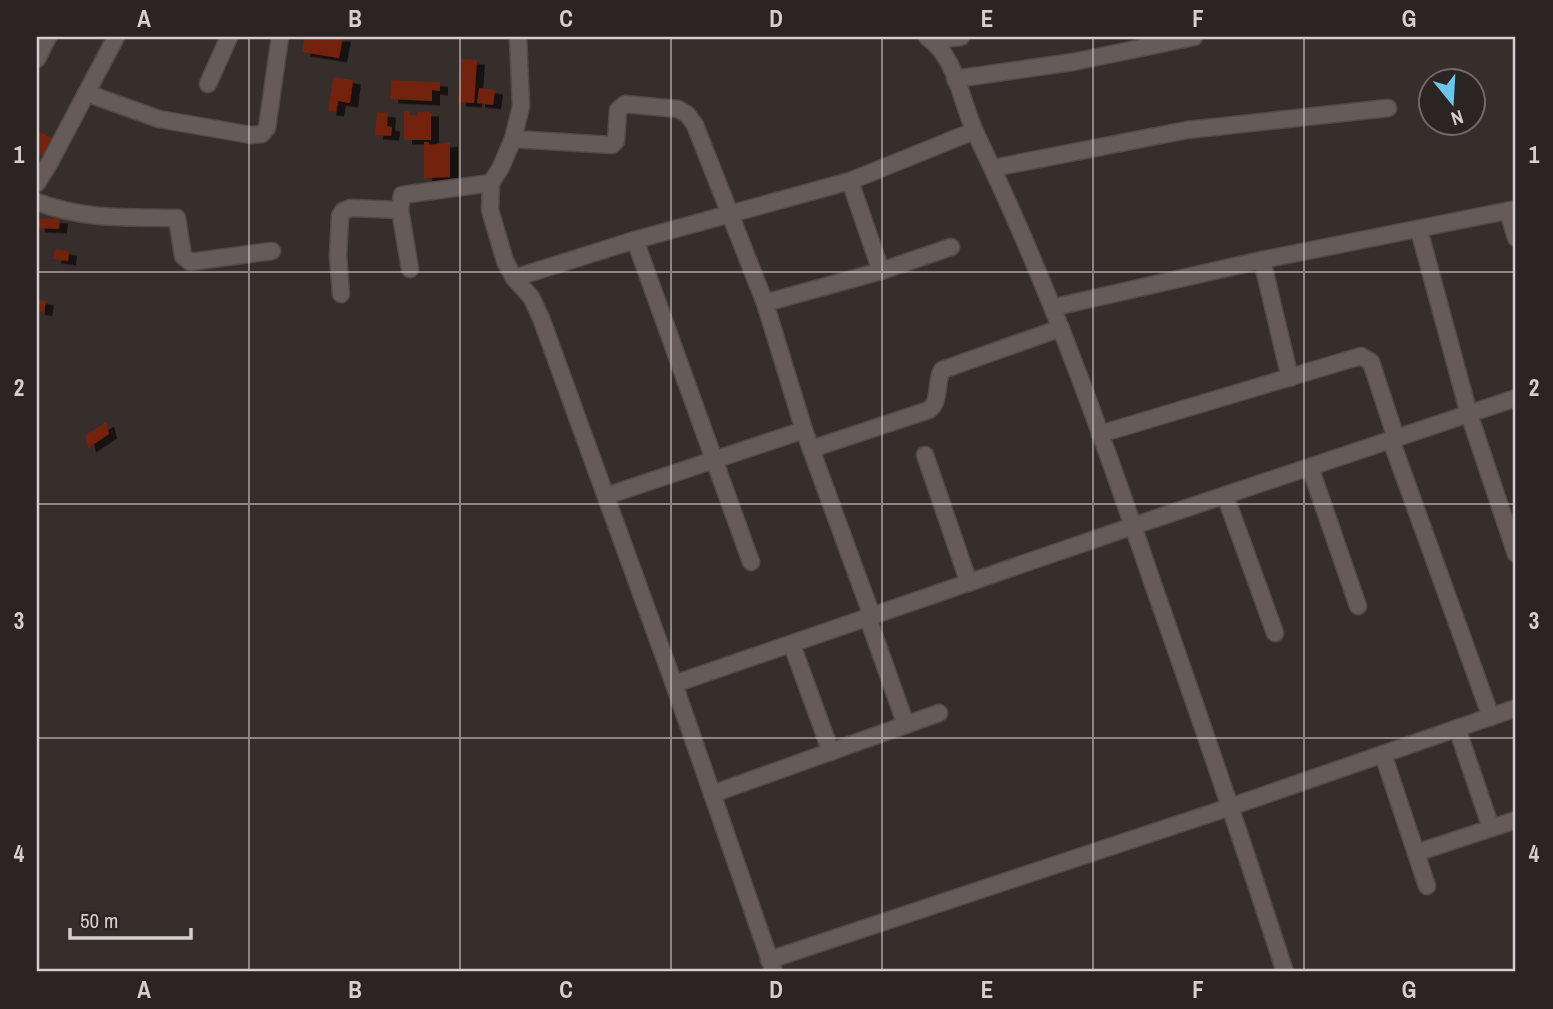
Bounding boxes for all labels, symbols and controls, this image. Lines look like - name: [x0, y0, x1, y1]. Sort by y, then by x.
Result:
- text: A: [137, 3, 151, 34]
- text: B: [348, 3, 362, 34]
- text: C: [559, 3, 573, 34]
- text: D: [769, 3, 783, 34]
- text: E: [981, 3, 993, 34]
- text: F: [1192, 3, 1204, 34]
- text: G: [1402, 3, 1416, 34]
- north arrow: [1416, 66, 1486, 136]
- text: N: [1448, 104, 1467, 132]
- text: 1: [14, 139, 25, 170]
- text: 1: [1529, 139, 1540, 170]
- text: 2: [14, 372, 24, 403]
- text: 2: [1529, 372, 1539, 403]
- text: 3: [14, 605, 24, 636]
- text: 3: [1529, 605, 1539, 636]
- text: 4: [14, 838, 25, 869]
- text: 4: [1529, 838, 1540, 869]
- scale bar: [70, 897, 191, 941]
- text: 50 m: [80, 906, 118, 935]
- text: A: [137, 974, 151, 1005]
- text: B: [348, 974, 362, 1005]
- text: C: [559, 974, 573, 1005]
- text: D: [769, 974, 783, 1005]
- text: E: [981, 974, 993, 1005]
- text: F: [1192, 974, 1204, 1005]
- text: G: [1402, 974, 1416, 1005]

